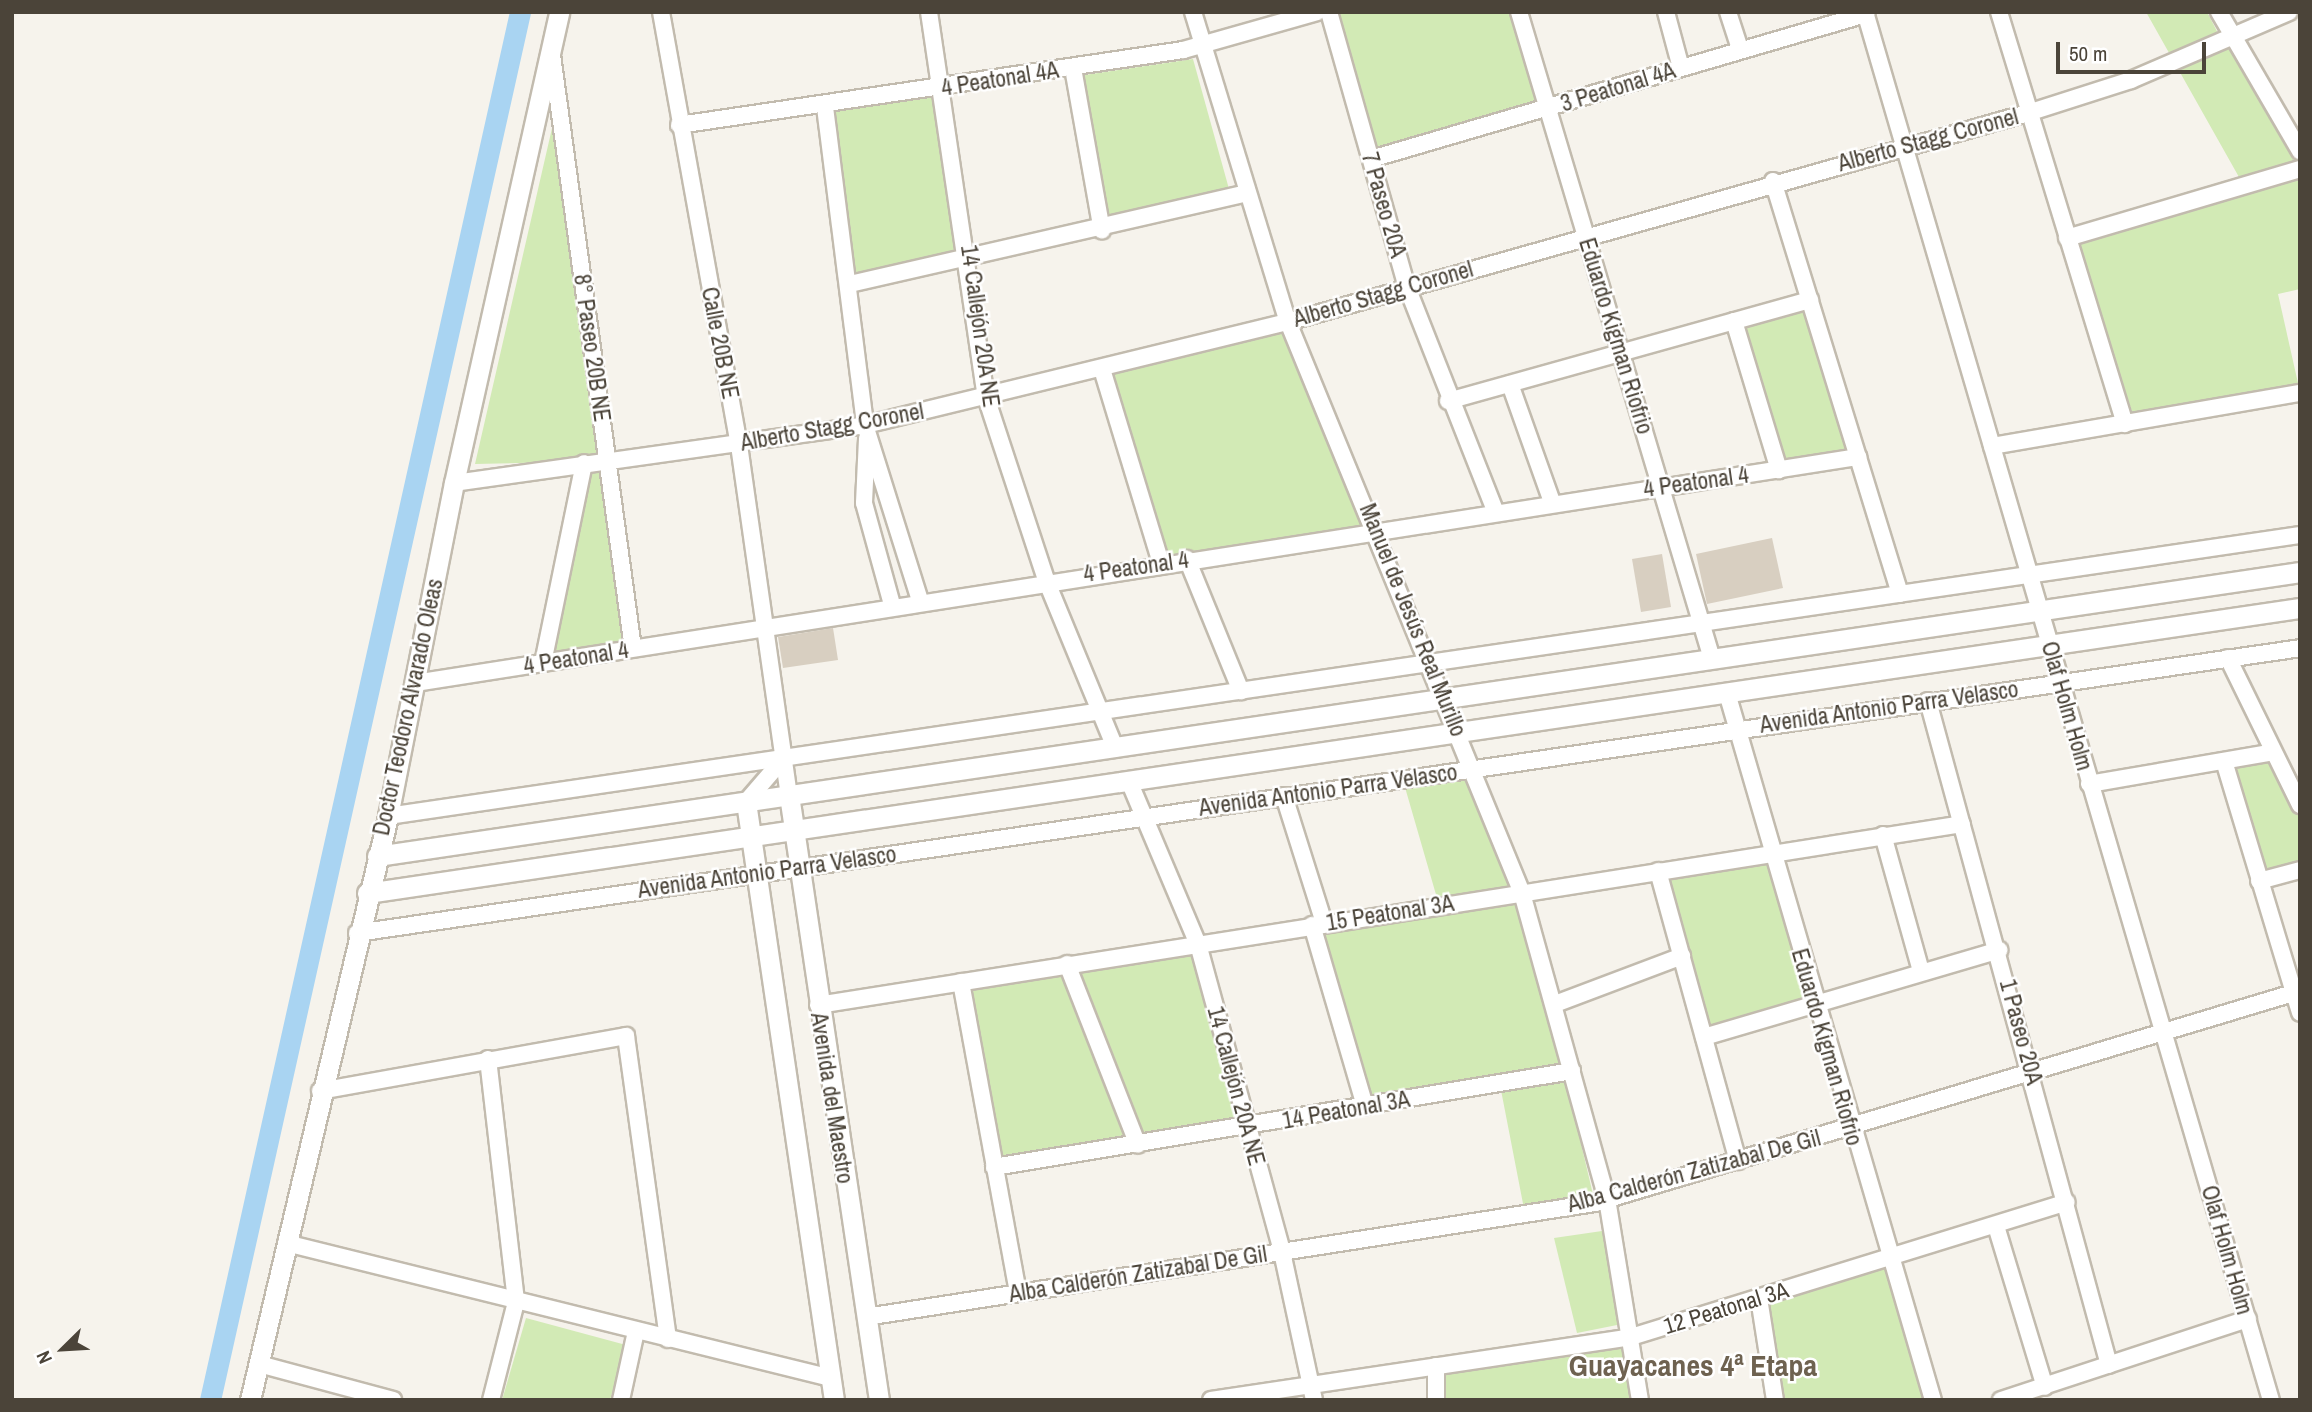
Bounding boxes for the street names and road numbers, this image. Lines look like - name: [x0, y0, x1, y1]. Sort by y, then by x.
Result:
- street label: 4 Peatonal 4A: [939, 56, 1061, 102]
- street label: 3 Peatonal 4A: [1557, 56, 1679, 118]
- street label: Alberto Stagg Coronel: [1835, 103, 2021, 177]
- street label: 7 Paseo 20A: [1356, 149, 1412, 261]
- street label: Eduardo Kigman Riofrio: [1573, 235, 1659, 437]
- street label: 14 Callejón 20A NE: [955, 243, 1005, 409]
- street label: Alberto Stagg Coronel: [1290, 255, 1476, 333]
- street label: 8° Paseo 20B NE: [568, 272, 616, 424]
- street label: Calle 20B NE: [696, 285, 744, 401]
- street label: Alberto Stagg Coronel: [738, 397, 926, 457]
- street label: 4 Peatonal 4: [1642, 461, 1750, 503]
- street label: Manuel de Jesús Real Murillo: [1354, 500, 1472, 740]
- street label: 4 Peatonal 4: [1082, 546, 1190, 588]
- street label: Doctor Teodoro Alvarado Oleas: [367, 575, 449, 839]
- street label: 4 Peatonal 4: [522, 636, 630, 680]
- street label: Olaf Holm Holm: [2035, 638, 2099, 774]
- street label: Avenida Antonio Parra Velasco: [1757, 675, 2021, 739]
- street label: Avenida Antonio Parra Velasco: [1196, 758, 1460, 822]
- street label: Avenida Antonio Parra Velasco: [635, 840, 899, 904]
- street label: 15 Peatonal 3A: [1324, 889, 1456, 937]
- street label: Eduardo Kigman Riofrio: [1786, 945, 1868, 1149]
- street label: 1 Paseo 20A: [1994, 976, 2048, 1088]
- street label: 14 Callejón 20A NE: [1201, 1003, 1271, 1169]
- street label: Avenida del Maestro: [805, 1011, 859, 1185]
- street label: 14 Peatonal 3A: [1280, 1085, 1412, 1135]
- street label: Alba Calderón Zatizabal De Gil: [1564, 1124, 1824, 1218]
- street label: Olaf Holm Holm: [2195, 1182, 2259, 1318]
- street label: Alba Calderón Zatizabal De Gil: [1007, 1240, 1269, 1308]
- street label: 12 Peatonal 3A: [1660, 1276, 1792, 1340]

